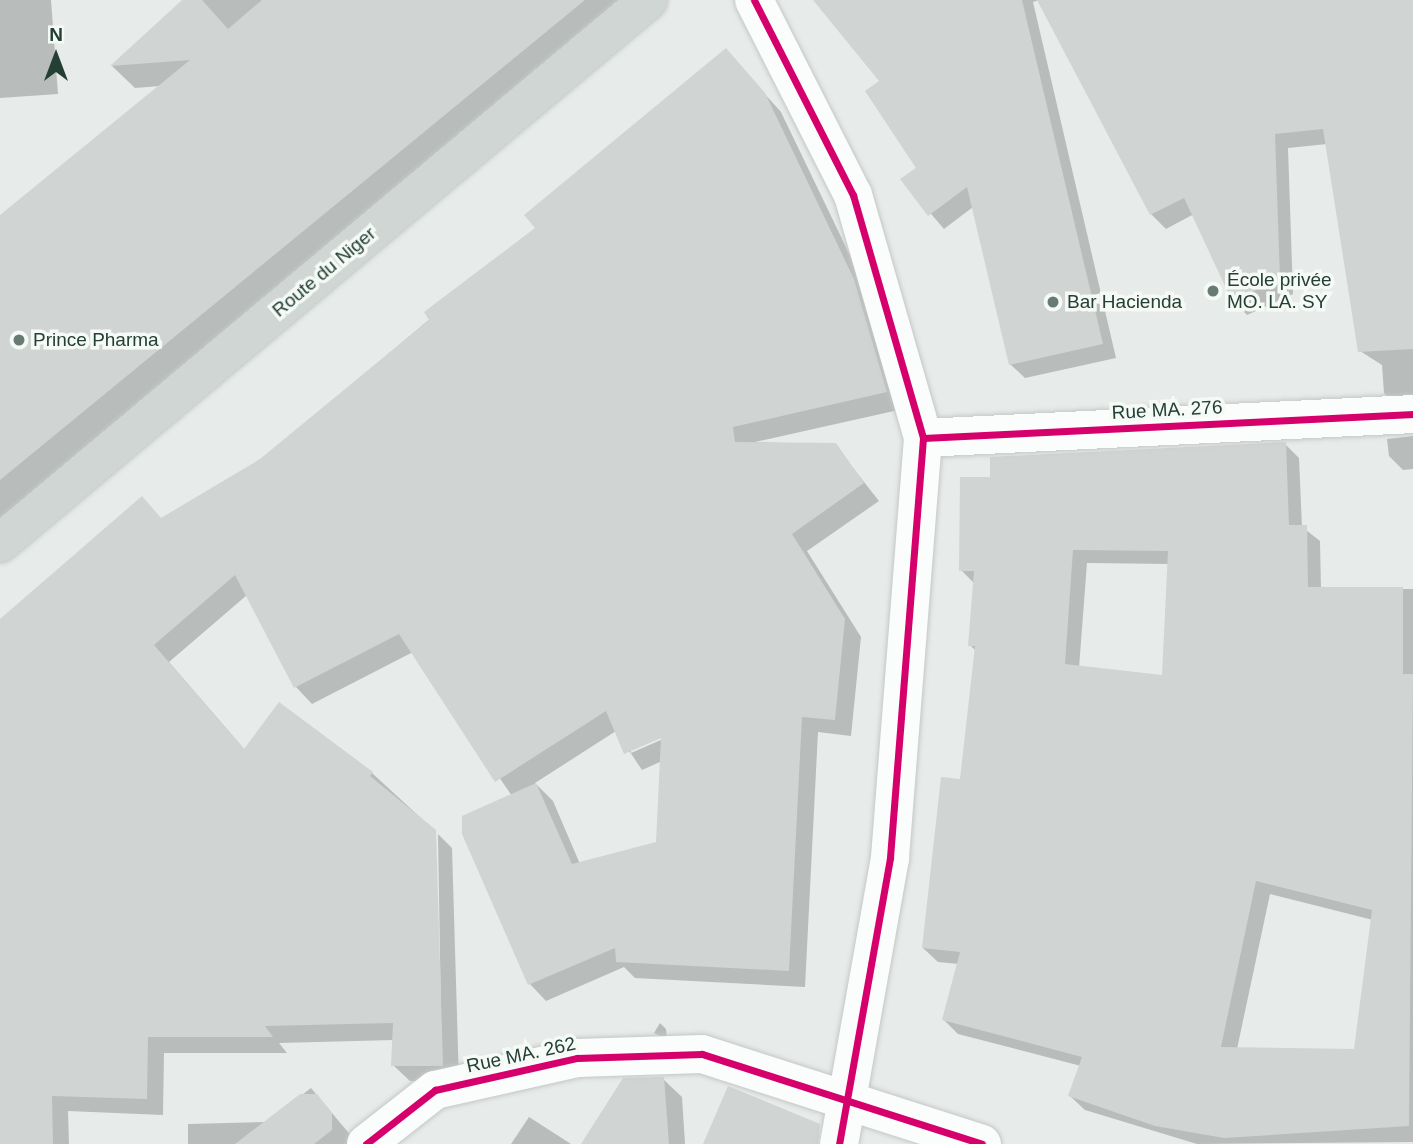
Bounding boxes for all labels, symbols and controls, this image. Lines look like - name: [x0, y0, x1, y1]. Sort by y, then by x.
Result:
- north arrow: [21, 21, 91, 91]
- text: N: [49, 24, 63, 45]
- street label: Route du Niger: [268, 222, 380, 322]
- place label: École privée MO. LA. SY: [1227, 269, 1332, 313]
- marker: École privée MO. LA. SY: [1205, 283, 1221, 299]
- place label: Bar Hacienda: [1067, 291, 1182, 313]
- marker: Bar Hacienda: [1045, 294, 1061, 310]
- place label: Prince Pharma: [33, 329, 159, 351]
- marker: Prince Pharma: [11, 332, 27, 348]
- street label: Rue MA. 276: [1111, 396, 1223, 424]
- street label: Rue MA. 262: [464, 1032, 578, 1078]

